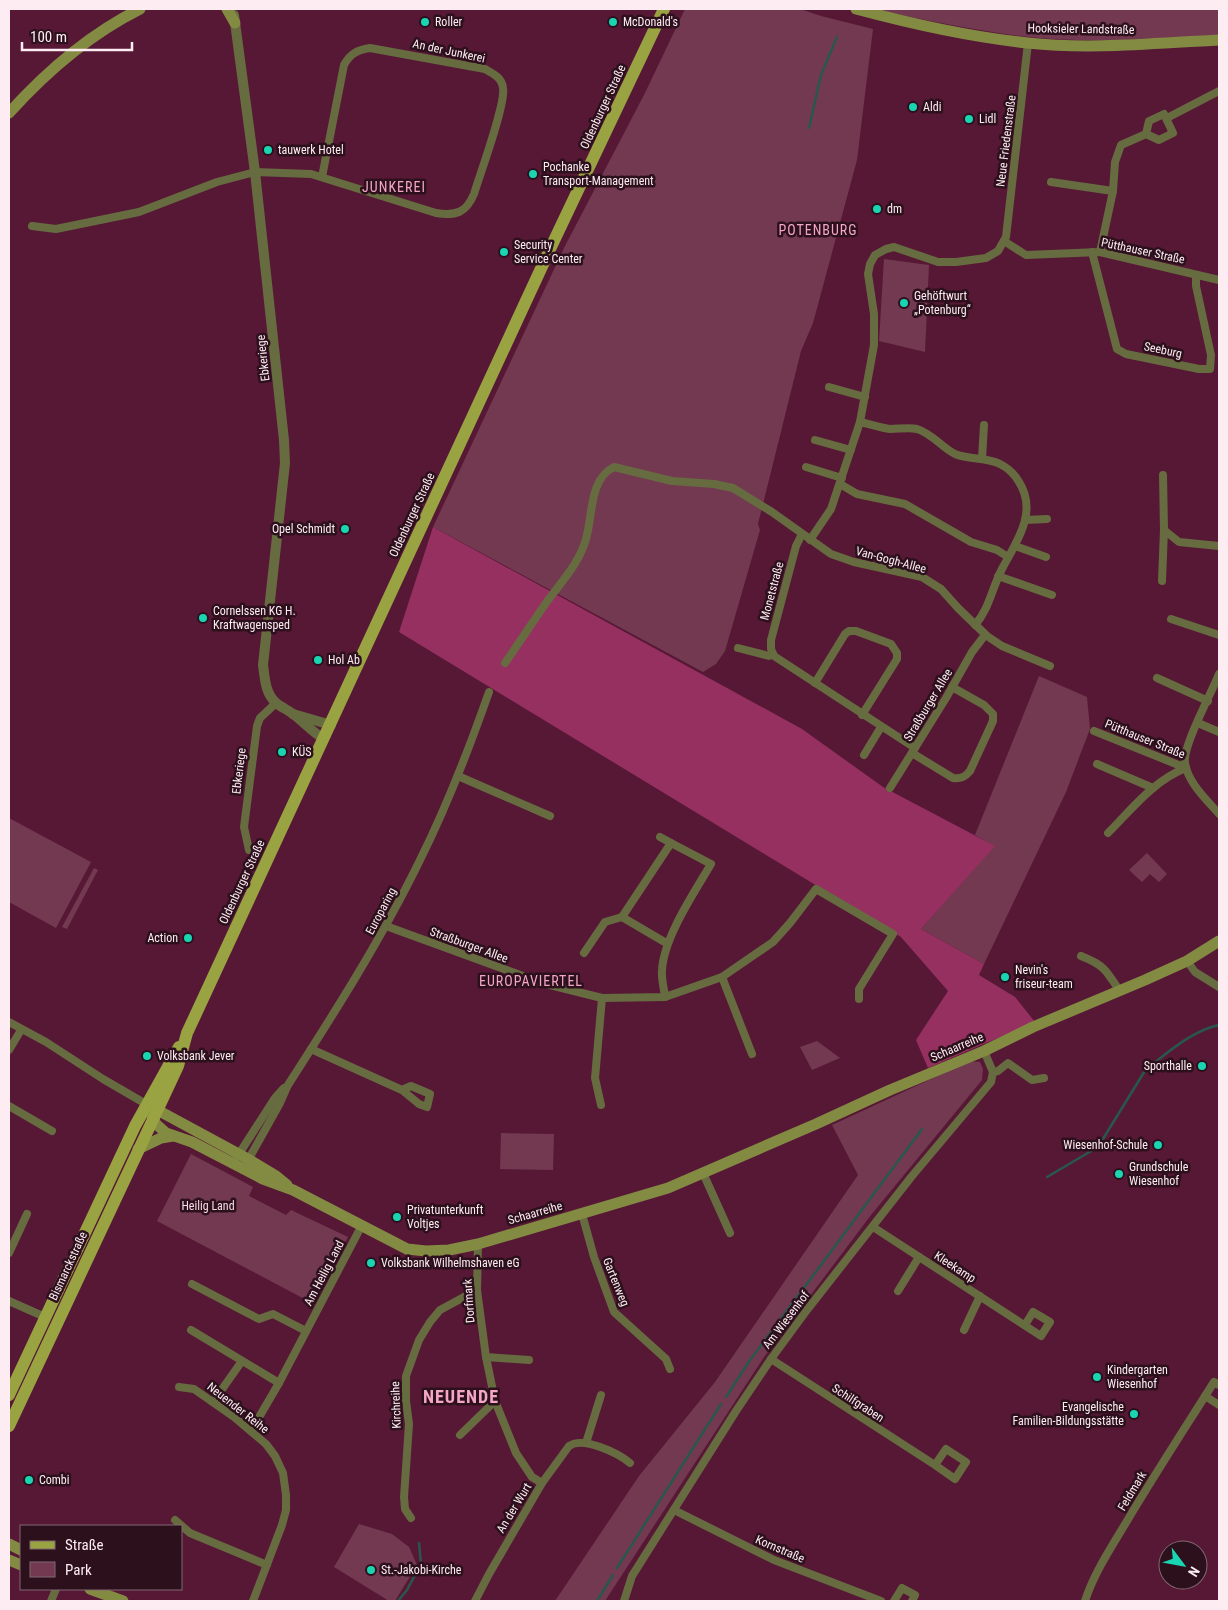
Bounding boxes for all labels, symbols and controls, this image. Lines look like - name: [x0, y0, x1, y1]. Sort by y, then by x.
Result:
- place label: Roller: [435, 15, 463, 29]
- place label: McDonald's: [623, 15, 678, 29]
- marker: Roller: [419, 16, 431, 28]
- marker: McDonald's: [607, 16, 619, 28]
- scale bar: [22, 20, 132, 52]
- street label: Hooksieler Landstraße: [1027, 21, 1135, 37]
- text: 100 m: [30, 28, 67, 46]
- street label: An der Junkerei: [411, 36, 487, 66]
- street label: Oldenburger Straße: [577, 62, 629, 151]
- street label: Neue Friedenstraße: [993, 94, 1019, 188]
- place label: Aldi: [923, 100, 941, 114]
- marker: Aldi: [907, 101, 919, 113]
- place label: Lidl: [979, 112, 996, 126]
- marker: Lidl: [963, 113, 975, 125]
- place label: tauwerk Hotel: [278, 143, 344, 157]
- marker: tauwerk Hotel: [262, 144, 274, 156]
- place label: Pochanke Transport-Management: [543, 160, 654, 188]
- marker: Pochanke Transport-Management: [527, 168, 539, 180]
- district label: JUNKEREI: [362, 179, 426, 195]
- place label: dm: [887, 202, 902, 216]
- marker: dm: [871, 203, 883, 215]
- district label: POTENBURG: [778, 222, 858, 238]
- street label: Pütthauser Straße: [1100, 235, 1187, 267]
- place label: Security Service Center: [514, 238, 583, 266]
- marker: Security Service Center: [498, 246, 510, 258]
- place label: Gehöftwurt „Potenburg“: [914, 289, 971, 317]
- marker: Gehöftwurt „Potenburg“: [898, 297, 910, 309]
- street label: Ebkeriege: [254, 334, 272, 382]
- street label: Seeburg: [1143, 339, 1183, 361]
- street label: Oldenburger Straße: [386, 470, 438, 559]
- place label: Opel Schmidt: [272, 522, 335, 536]
- marker: Opel Schmidt: [339, 523, 351, 535]
- street label: Van-Gogh-Allee: [854, 544, 928, 576]
- street label: Monetstraße: [757, 560, 787, 622]
- place label: Cornelssen KG H. Kraftwagensped: [213, 604, 296, 632]
- marker: Cornelssen KG H. Kraftwagensped: [197, 612, 209, 624]
- place label: Hol Ab: [328, 653, 360, 667]
- marker: Hol Ab: [312, 654, 324, 666]
- street label: Straßburger Allee: [901, 666, 955, 744]
- street label: Pütthauser Straße: [1103, 717, 1187, 762]
- place label: KÜS: [292, 744, 312, 759]
- marker: KÜS: [276, 746, 288, 758]
- street label: Ebkeriege: [229, 747, 249, 795]
- street label: Oldenburger Straße: [216, 837, 268, 926]
- street label: Europaring: [363, 885, 399, 937]
- street label: Straßburger Allee: [428, 924, 510, 966]
- place label: Action: [147, 931, 178, 945]
- marker: Action: [182, 932, 194, 944]
- place label: Nevin's friseur-team: [1015, 963, 1073, 991]
- marker: Nevin's friseur-team: [999, 971, 1011, 983]
- district label: EUROPAVIERTEL: [479, 973, 583, 989]
- street label: Schaarreihe: [928, 1029, 986, 1064]
- place label: Volksbank Jever: [157, 1049, 235, 1063]
- marker: Volksbank Jever: [141, 1050, 153, 1062]
- place label: Sporthalle: [1144, 1059, 1192, 1073]
- marker: Sporthalle: [1196, 1060, 1208, 1072]
- place label: Wiesenhof-Schule: [1063, 1138, 1148, 1152]
- marker: Wiesenhof-Schule: [1152, 1139, 1164, 1151]
- place label: Grundschule Wiesenhof: [1129, 1160, 1189, 1188]
- marker: Grundschule Wiesenhof: [1113, 1168, 1125, 1180]
- street label: Schaarreihe: [506, 1198, 564, 1227]
- park label: Heilig Land: [181, 1199, 235, 1213]
- place label: Privatunterkunft Voltjes: [407, 1203, 484, 1231]
- marker: Privatunterkunft Voltjes: [391, 1211, 403, 1223]
- street label: Bismarckstraße: [46, 1229, 90, 1303]
- street label: Am Heilig Land: [301, 1238, 347, 1308]
- street label: Kleekamp: [932, 1248, 978, 1286]
- place label: Volksbank Wilhelmshaven eG: [381, 1256, 520, 1270]
- street label: Gartenweg: [600, 1256, 632, 1308]
- marker: Volksbank Wilhelmshaven eG: [365, 1257, 377, 1269]
- street label: Dorfmark: [460, 1278, 478, 1324]
- street label: Am Wiesenhof: [760, 1288, 812, 1352]
- place label: Kindergarten Wiesenhof: [1107, 1363, 1168, 1391]
- marker: Kindergarten Wiesenhof: [1091, 1371, 1103, 1383]
- street label: Neuender Reihe: [204, 1380, 272, 1437]
- street label: Kirchreihe: [388, 1381, 404, 1429]
- street label: Schilfgraben: [829, 1381, 887, 1425]
- district label: NEUENDE: [423, 1386, 499, 1407]
- place label: Evangelische Familien-Bildungsstätte: [1012, 1400, 1124, 1428]
- marker: Evangelische Familien-Bildungsstätte: [1128, 1408, 1140, 1420]
- street label: Feldmark: [1115, 1468, 1150, 1513]
- place label: Combi: [39, 1473, 70, 1487]
- marker: Combi: [23, 1474, 35, 1486]
- street label: An der Wurt: [494, 1480, 535, 1536]
- legend: [20, 1525, 182, 1590]
- street label: Kornstraße: [753, 1532, 807, 1566]
- text: Straße: [65, 1536, 104, 1554]
- north arrow: [1158, 1540, 1208, 1590]
- text: Park: [65, 1561, 92, 1579]
- place label: St.-Jakobi-Kirche: [381, 1563, 462, 1577]
- marker: St.-Jakobi-Kirche: [365, 1564, 377, 1576]
- text: N: [1185, 1564, 1203, 1580]

